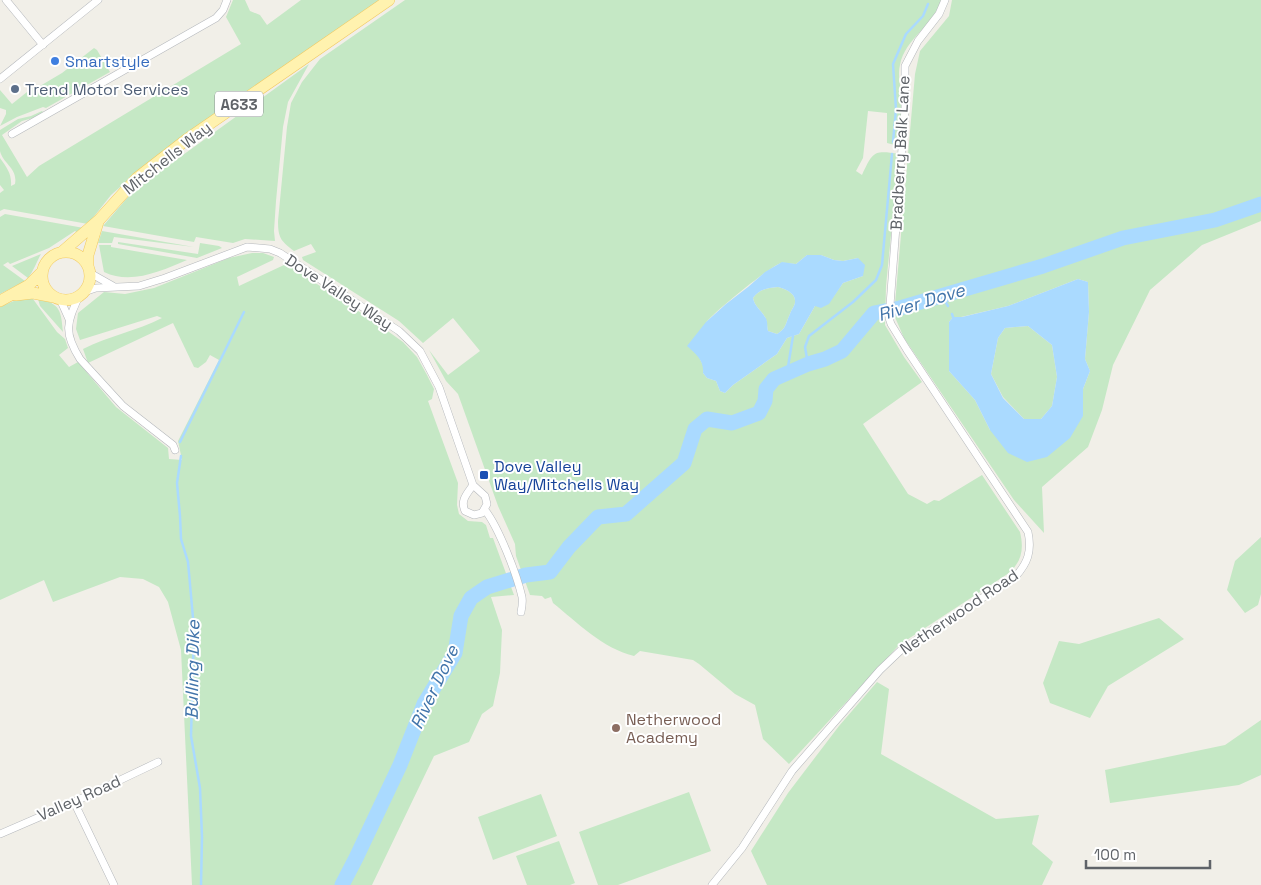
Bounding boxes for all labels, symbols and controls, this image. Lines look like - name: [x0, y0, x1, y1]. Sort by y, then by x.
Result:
- place label: Smartstyle: [65, 51, 150, 72]
- marker: Smartstyle: [49, 55, 61, 67]
- street label: Bradberry Balk Lane: [885, 75, 915, 231]
- place label: Trend Motor Services: [25, 79, 188, 100]
- marker: Trend Motor Services: [9, 83, 21, 95]
- road number: A633: [215, 92, 263, 116]
- street label: Mitchells Way: [119, 117, 215, 199]
- street label: Dove Valley Way: [281, 249, 397, 335]
- water label: River Dove: [875, 277, 969, 326]
- place label: Dove Valley Way/Mitchells Way: [494, 456, 639, 495]
- marker: Dove Valley Way/Mitchells Way: [478, 469, 490, 481]
- street label: Netherwood Road: [896, 565, 1022, 659]
- water label: Bulling Dike: [180, 619, 204, 720]
- water label: River Dove: [405, 640, 464, 733]
- place label: Netherwood Academy: [626, 709, 721, 748]
- marker: Netherwood Academy: [610, 722, 622, 734]
- street label: Valley Road: [34, 770, 124, 826]
- scale bar: [1086, 838, 1210, 870]
- text: 100 m: [1094, 845, 1136, 864]

